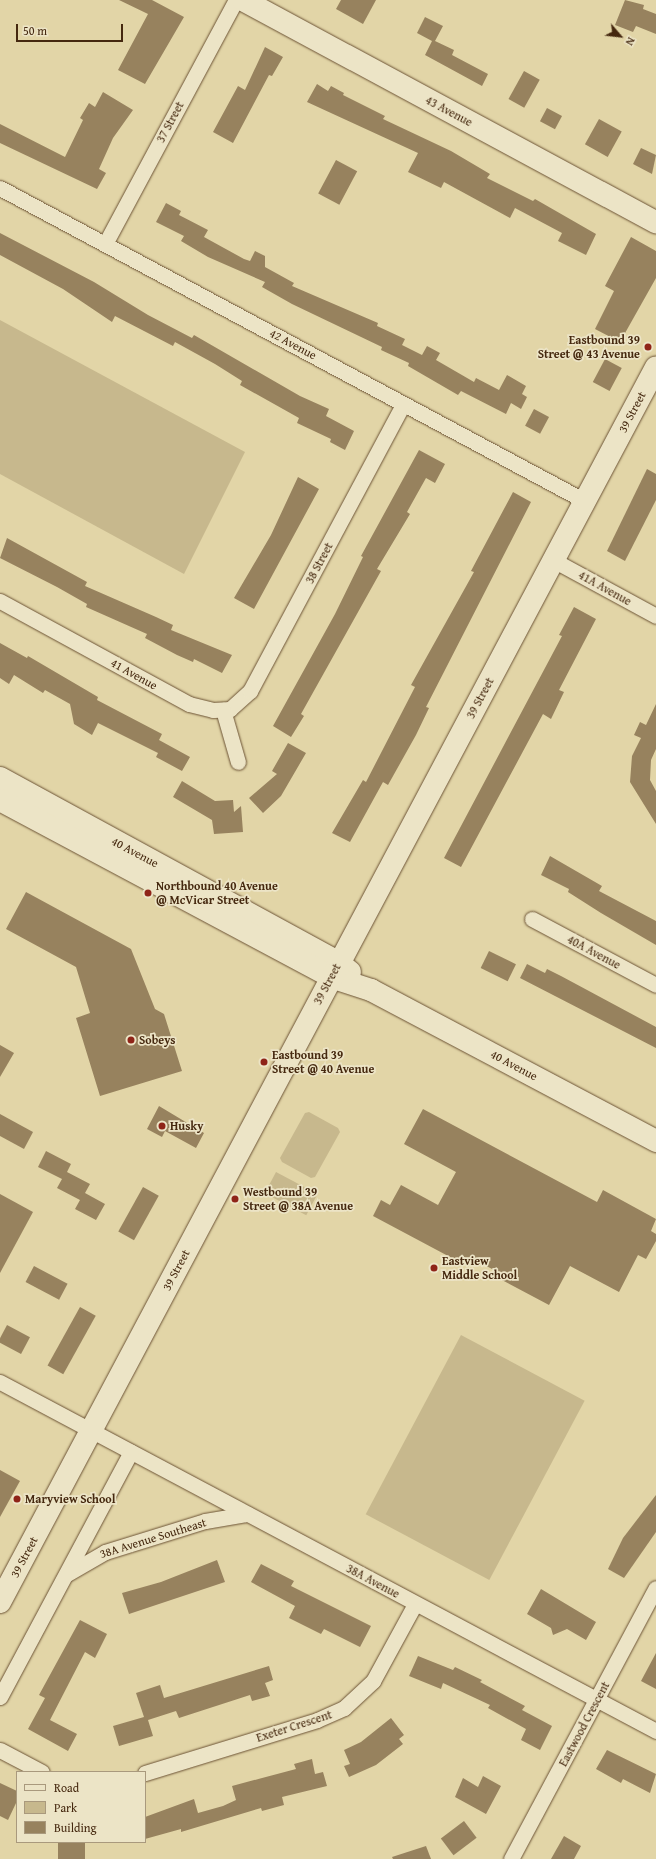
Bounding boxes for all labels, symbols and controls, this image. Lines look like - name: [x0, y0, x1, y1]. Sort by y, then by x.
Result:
- scale bar: [18, 16, 125, 42]
- north arrow: [600, 16, 640, 56]
- text: 50 m: [23, 22, 47, 39]
- text: N: [622, 35, 639, 49]
- street label: 43 Avenue: [423, 93, 475, 129]
- street label: 37 Street: [153, 99, 187, 145]
- street label: 42 Avenue: [267, 326, 319, 362]
- place label: Eastbound 39 Street @ 43 Avenue: [538, 333, 640, 361]
- marker: Eastbound 39 Street @ 43 Avenue: [643, 342, 653, 352]
- street label: 39 Street: [615, 389, 649, 435]
- street label: 38 Street: [302, 540, 336, 586]
- street label: 41A Avenue: [576, 568, 634, 608]
- street label: 41 Avenue: [108, 655, 160, 693]
- street label: 39 Street: [463, 675, 497, 721]
- street label: 40 Avenue: [109, 834, 161, 870]
- place label: Northbound 40 Avenue @ McVicar Street: [156, 879, 278, 907]
- marker: Northbound 40 Avenue @ McVicar Street: [143, 888, 153, 898]
- street label: 40A Avenue: [565, 932, 623, 972]
- street label: 39 Street: [310, 961, 344, 1007]
- place label: Sobeys: [139, 1033, 175, 1047]
- marker: Sobeys: [126, 1035, 136, 1045]
- street label: 40 Avenue: [488, 1047, 540, 1083]
- place label: Eastbound 39 Street @ 40 Avenue: [272, 1048, 374, 1076]
- marker: Eastbound 39 Street @ 40 Avenue: [259, 1057, 269, 1067]
- place label: Husky: [170, 1119, 203, 1133]
- marker: Husky: [157, 1121, 167, 1131]
- place label: Westbound 39 Street @ 38A Avenue: [243, 1185, 353, 1213]
- marker: Westbound 39 Street @ 38A Avenue: [230, 1194, 240, 1204]
- street label: 39 Street: [159, 1247, 193, 1293]
- place label: Eastview Middle School: [442, 1254, 517, 1282]
- marker: Eastview Middle School: [429, 1263, 439, 1273]
- place label: Maryview School: [25, 1492, 115, 1506]
- marker: Maryview School: [12, 1494, 22, 1504]
- street label: 38A Avenue Southeast: [98, 1515, 208, 1561]
- street label: 39 Street: [7, 1534, 41, 1580]
- street label: 38A Avenue: [344, 1561, 402, 1601]
- street label: Eastwood Crescent: [556, 1679, 612, 1769]
- street label: Exeter Crescent: [254, 1707, 334, 1745]
- legend: [16, 1771, 146, 1843]
- text: Road: [54, 1779, 79, 1796]
- text: Park: [54, 1799, 77, 1816]
- text: Building: [54, 1819, 97, 1836]

